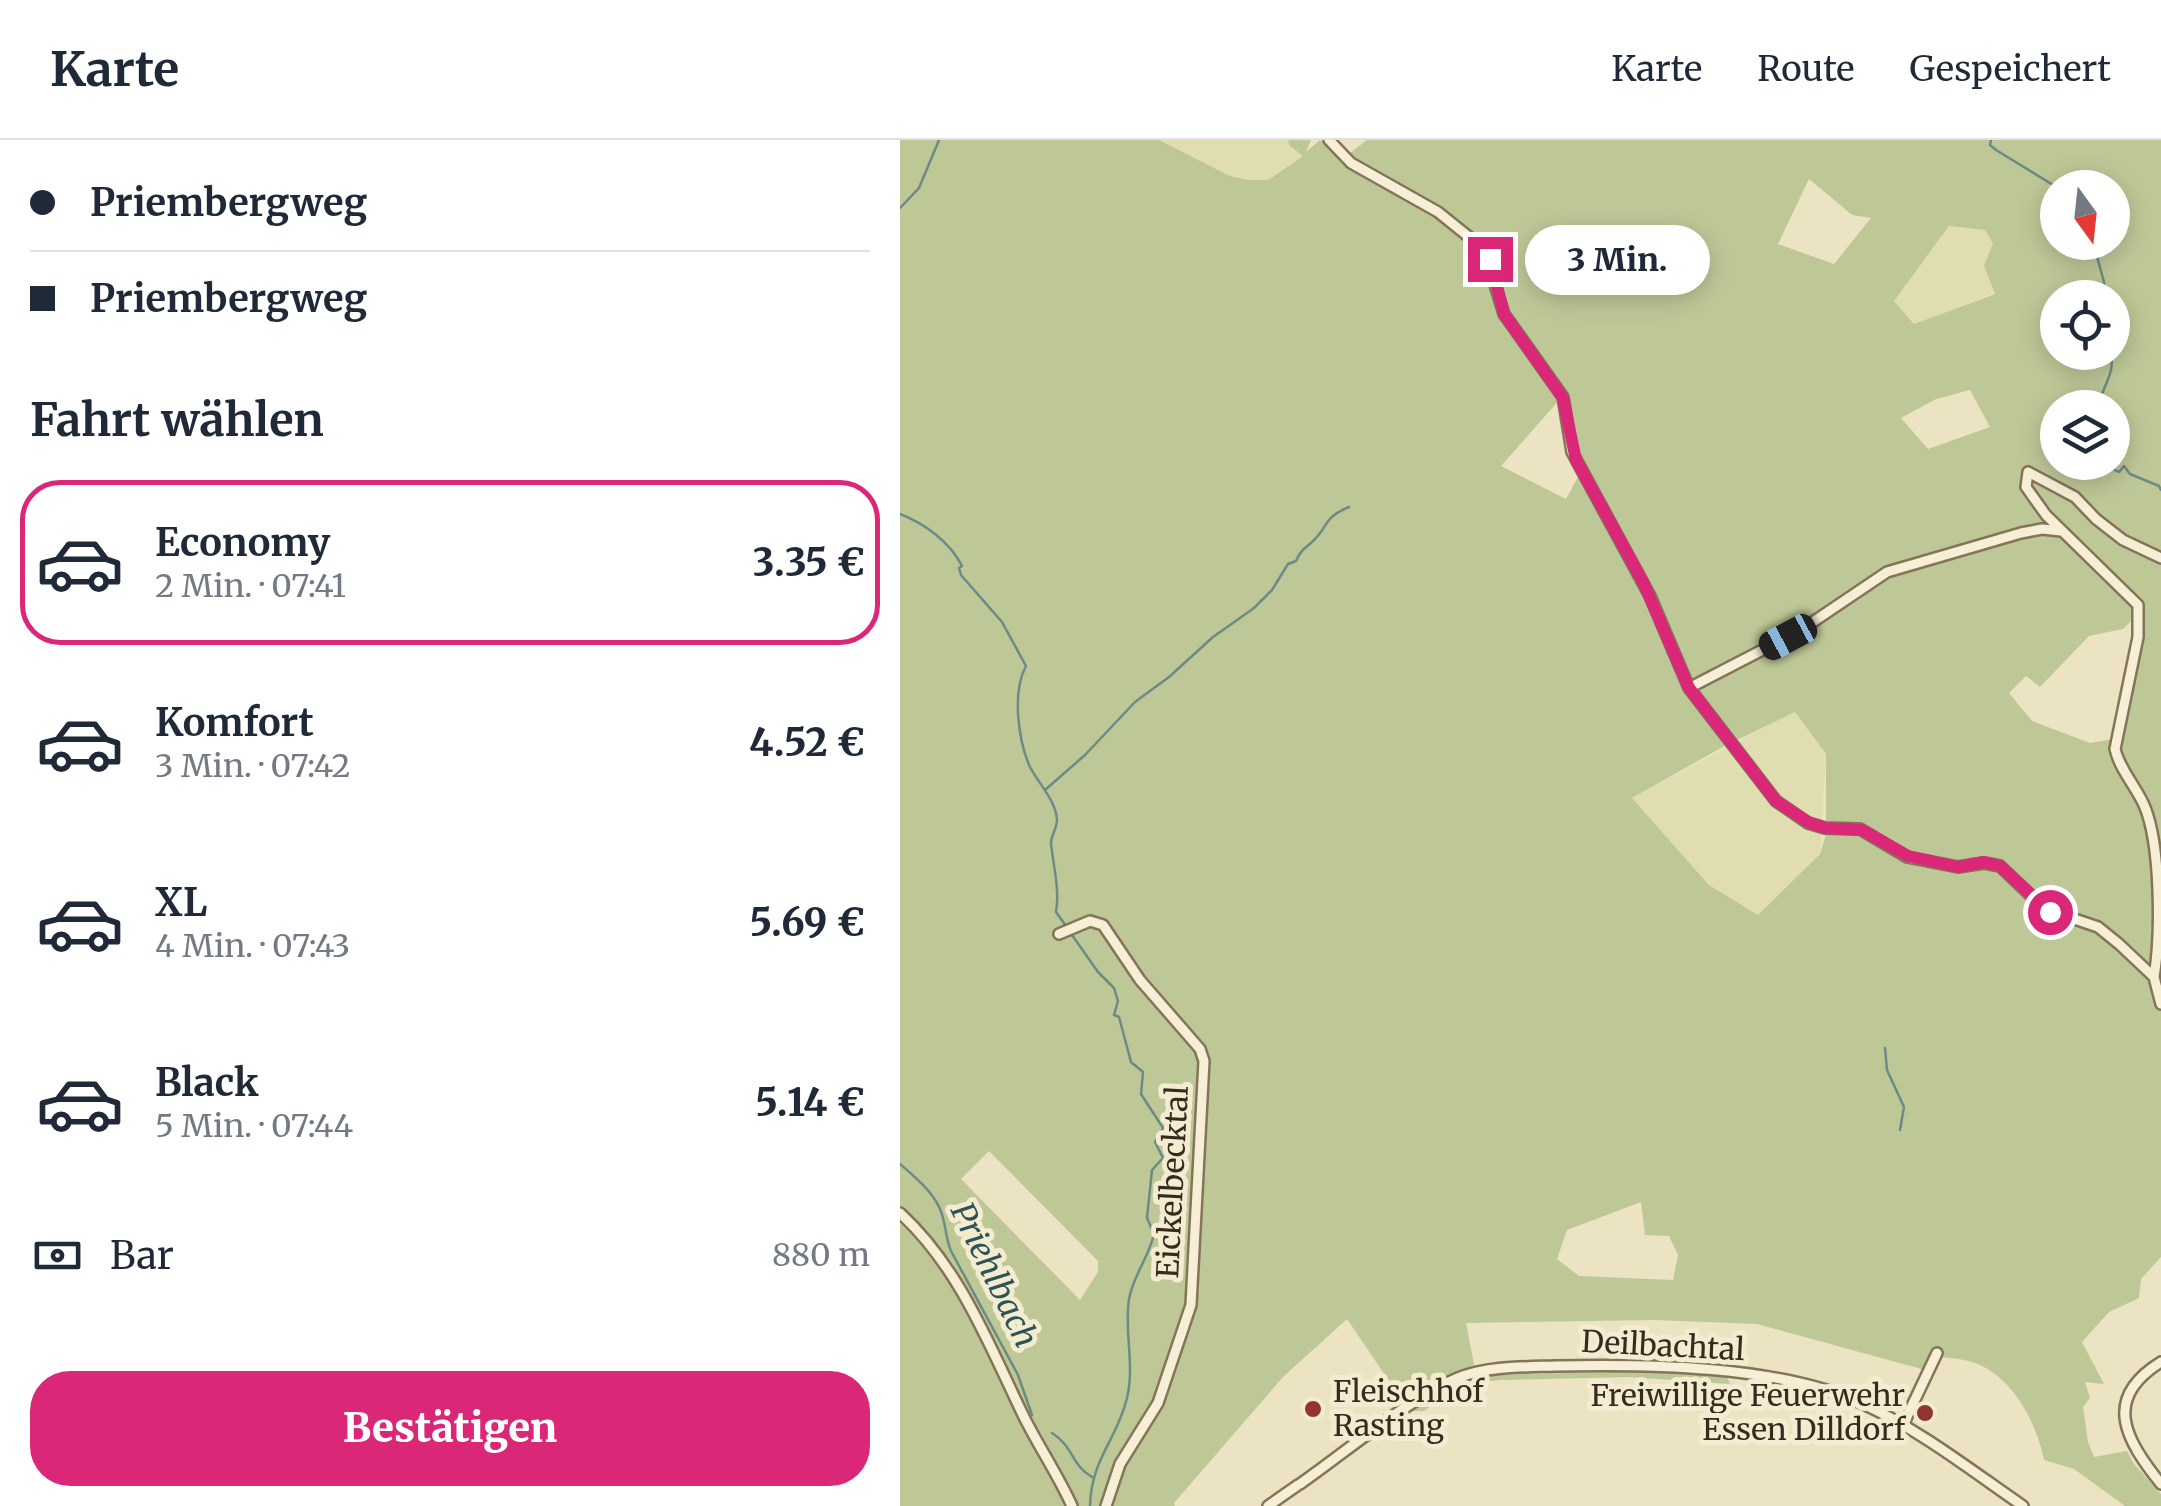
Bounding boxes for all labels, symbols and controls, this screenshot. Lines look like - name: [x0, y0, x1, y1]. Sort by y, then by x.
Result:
- text: Karte: [50, 39, 179, 99]
- text: Karte: [1611, 47, 1702, 91]
- text: Route: [1757, 47, 1854, 91]
- text: Gespeichert: [1909, 47, 2111, 91]
- north arrow: [2040, 170, 2130, 260]
- map controls: [2040, 170, 2130, 480]
- text: Priembergweg: [90, 179, 367, 226]
- callout: 3 Min.: [1525, 224, 1710, 294]
- route end: [1468, 237, 1513, 282]
- text: 3 Min.: [1567, 240, 1668, 280]
- text: Priembergweg: [90, 275, 367, 322]
- button: locate: [2040, 280, 2130, 370]
- button: layers: [2040, 390, 2130, 480]
- text: Fahrt wählen: [30, 392, 324, 448]
- icon: car: [35, 518, 125, 608]
- text: Economy: [155, 519, 330, 566]
- text: 3.35 €: [753, 539, 865, 586]
- text: 2 Min. · 07:41: [155, 566, 346, 606]
- car: [1754, 610, 1822, 664]
- icon: car: [35, 698, 125, 788]
- text: Komfort: [155, 699, 314, 746]
- text: 4.52 €: [749, 719, 865, 766]
- text: 3 Min. · 07:42: [155, 746, 351, 786]
- icon: car: [35, 878, 125, 968]
- text: XL: [155, 879, 207, 926]
- route start: [2028, 890, 2073, 935]
- text: 5.69 €: [750, 899, 865, 946]
- text: 4 Min. · 07:43: [155, 926, 350, 966]
- icon: car: [35, 1058, 125, 1148]
- text: Black: [155, 1059, 259, 1106]
- text: 5.14 €: [755, 1079, 865, 1126]
- street label: Eickelbecktal: [1148, 1085, 1196, 1279]
- text: 5 Min. · 07:44: [155, 1106, 353, 1146]
- water label: Priehlbach: [942, 1196, 1046, 1354]
- icon: cash: [30, 1228, 85, 1283]
- text: Bar: [110, 1232, 174, 1279]
- text: 880 m: [772, 1235, 870, 1275]
- street label: Deilbachtal: [1580, 1322, 1746, 1368]
- button: Bestätigen: [30, 1371, 870, 1486]
- place label: Fleischhof Rasting: [1333, 1372, 1485, 1444]
- place label: Freiwillige Feuerwehr Essen Dilldorf: [1591, 1376, 1907, 1448]
- marker: Fleischhof Rasting: [1302, 1398, 1324, 1420]
- marker: Freiwillige Feuerwehr Essen Dilldorf: [1914, 1402, 1936, 1424]

